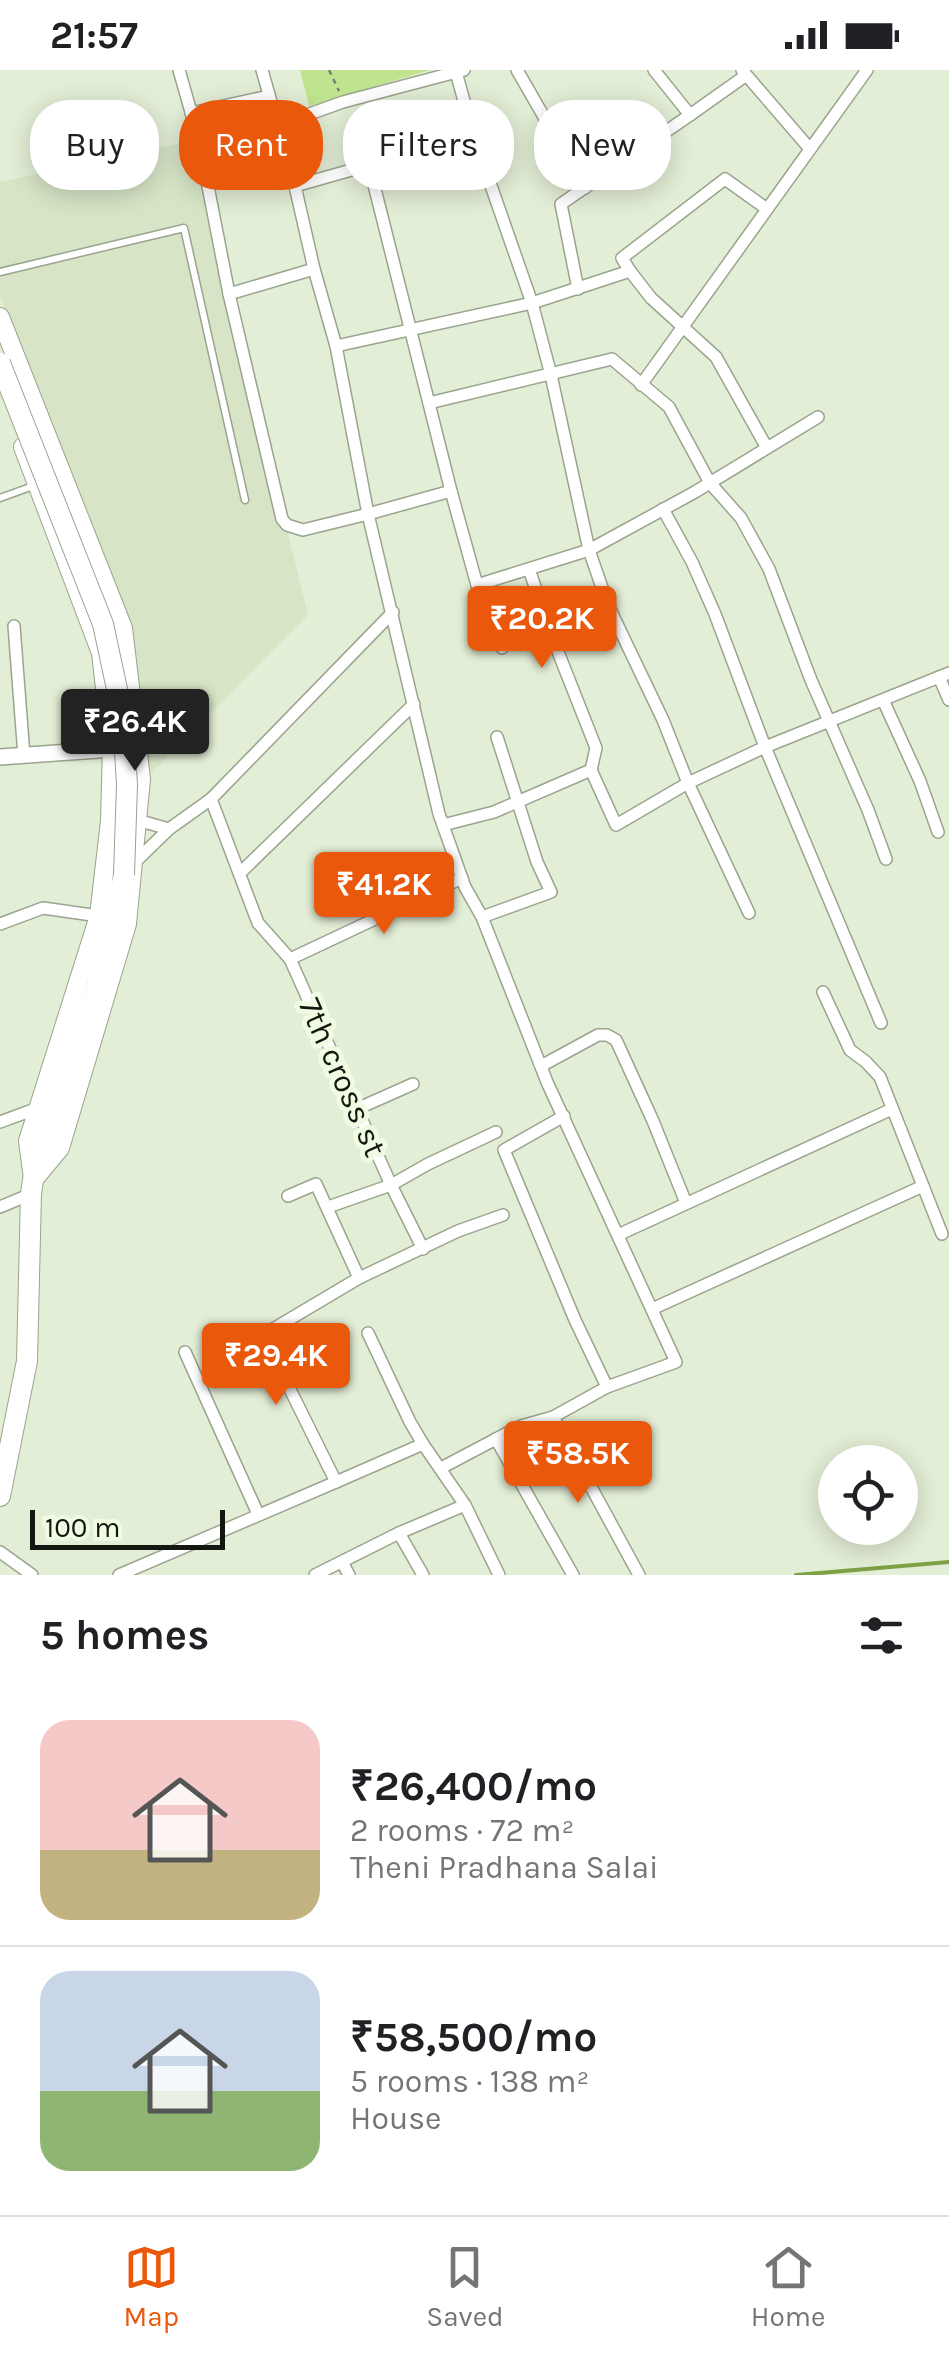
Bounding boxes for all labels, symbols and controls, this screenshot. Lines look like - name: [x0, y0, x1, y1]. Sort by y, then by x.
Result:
- text: 21:57: [50, 13, 138, 58]
- chip: Buy: [30, 100, 159, 190]
- chip: Rent: [179, 100, 323, 190]
- chip: Filters: [343, 100, 514, 190]
- chip: New: [534, 100, 671, 190]
- pin: ₹20.2K: [461, 586, 623, 671]
- text: ₹20.2K: [489, 600, 595, 637]
- pin: ₹26.4K: [54, 689, 216, 774]
- text: ₹26.4K: [83, 703, 187, 740]
- pin: ₹41.2K: [303, 852, 465, 937]
- text: ₹41.2K: [336, 866, 432, 903]
- street label: 7th cross st: [291, 992, 394, 1162]
- pin: ₹29.4K: [195, 1323, 357, 1408]
- text: ₹29.4K: [224, 1337, 328, 1374]
- pin: ₹58.5K: [497, 1421, 659, 1506]
- text: ₹58.5K: [526, 1435, 630, 1472]
- map controls: [818, 1445, 918, 1545]
- button: locate: [818, 1445, 918, 1545]
- scale bar: [30, 1505, 225, 1550]
- text: 100 m: [45, 1511, 120, 1544]
- icon: filters: [854, 1608, 909, 1663]
- text: 5 homes: [40, 1610, 209, 1660]
- icon: home: [120, 1760, 240, 1880]
- text: ₹26,400/mo: [350, 1761, 597, 1811]
- text: 2 rooms · 72 m²: [350, 1812, 574, 1849]
- text: Theni Pradhana Salai: [350, 1849, 659, 1886]
- icon: home: [120, 2011, 240, 2131]
- text: ₹58,500/mo: [350, 2012, 597, 2062]
- text: 5 rooms · 138 m²: [350, 2063, 589, 2100]
- text: House: [350, 2100, 442, 2137]
- tab: Map: [124, 2240, 179, 2333]
- tab: Saved: [426, 2240, 504, 2333]
- tab: Home: [751, 2240, 825, 2333]

